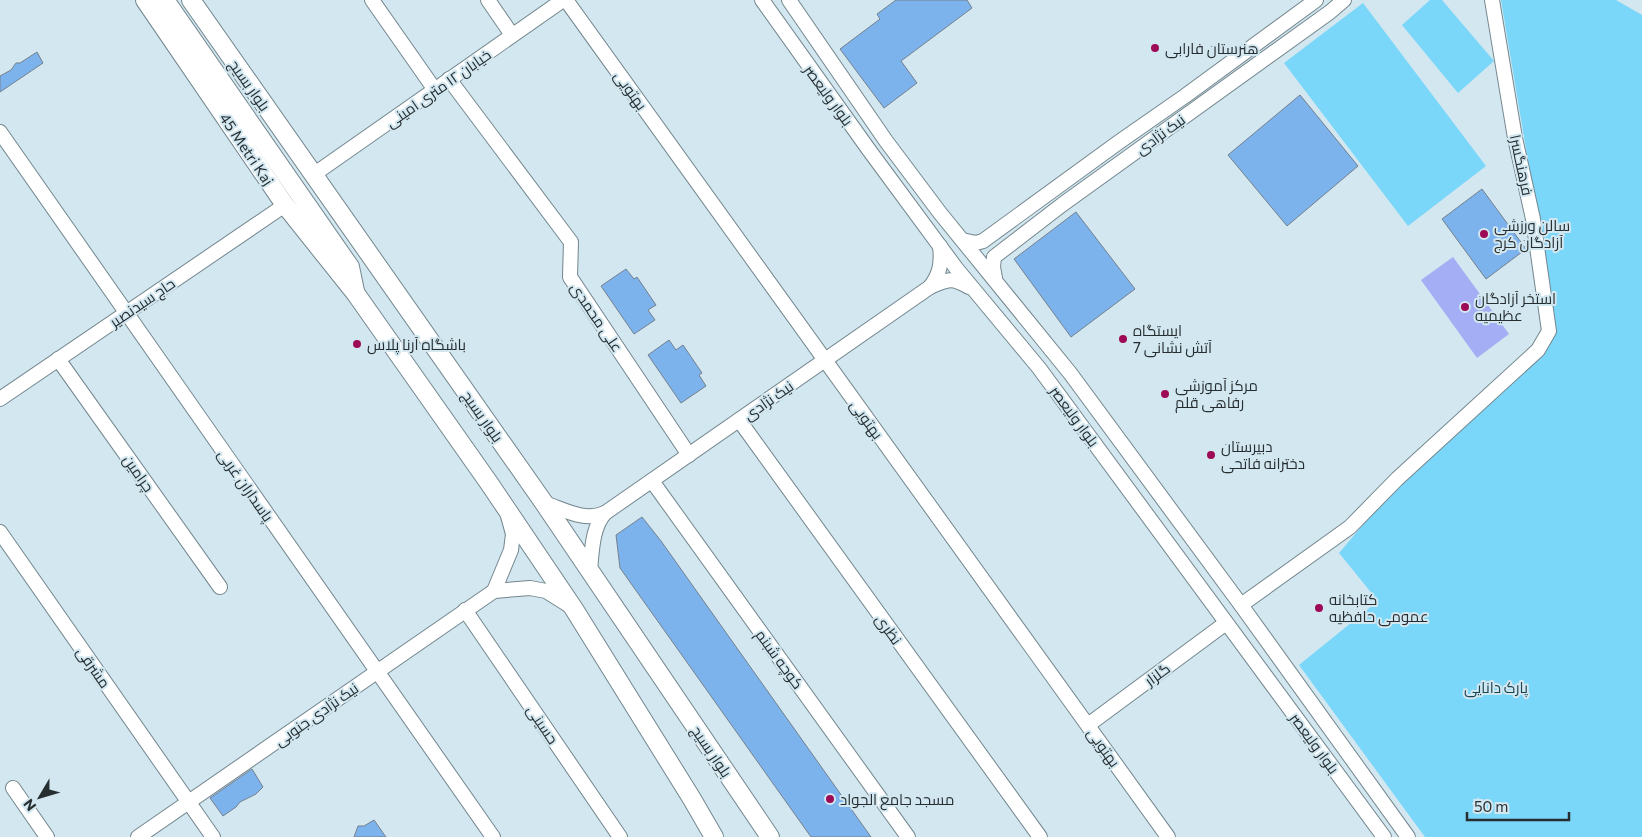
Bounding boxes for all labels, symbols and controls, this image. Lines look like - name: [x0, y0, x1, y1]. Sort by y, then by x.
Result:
- place label: هنرستان فارابی: [1165, 39, 1259, 59]
- marker: هنرستان فارابی: [1149, 42, 1161, 54]
- street label: خیابان ۱۲ متری امینی: [382, 45, 495, 133]
- street label: بلوار بسیج: [223, 56, 274, 116]
- street label: بلوار ولیعصر: [799, 60, 857, 130]
- street label: بهتویی: [609, 67, 651, 114]
- street label: 45 Metri Kaj: [216, 109, 278, 189]
- street label: نیک نژادی: [1132, 110, 1189, 160]
- street label: فرهنگسرا: [1506, 133, 1537, 197]
- place label: سالن ورزشی آزادگان کرج: [1494, 216, 1570, 254]
- marker: سالن ورزشی آزادگان کرج: [1478, 228, 1490, 240]
- street label: حاج سیدنصیر: [105, 274, 180, 333]
- street label: علی محمدی: [566, 279, 627, 356]
- place label: استخر آزادگان عظیمیه: [1475, 289, 1556, 324]
- marker: استخر آزادگان عظیمیه: [1459, 301, 1471, 313]
- place label: ایستگاه آتش نشانی 7: [1133, 321, 1212, 358]
- marker: ایستگاه آتش نشانی 7: [1117, 333, 1129, 345]
- place label: باشگاه آرنا پلاس: [367, 335, 466, 355]
- marker: باشگاه آرنا پلاس: [351, 338, 363, 350]
- street label: نیک نژادی: [740, 376, 798, 425]
- place label: مرکز آموزشی رفاهی قلم: [1175, 376, 1258, 413]
- street label: بلوار ولیعصر: [1045, 381, 1103, 451]
- street label: بلوار بسیج: [456, 387, 507, 447]
- marker: مرکز آموزشی رفاهی قلم: [1159, 388, 1171, 400]
- street label: بهتویی: [845, 396, 887, 443]
- place label: دبیرستان دخترانه فاتحی: [1221, 437, 1305, 474]
- street label: پاسداران غربی: [213, 445, 278, 526]
- marker: دبیرستان دخترانه فاتحی: [1205, 449, 1217, 461]
- street label: چرامین: [118, 451, 158, 496]
- place label: کتابخانه عمومی حافظیه: [1329, 590, 1429, 627]
- marker: کتابخانه عمومی حافظیه: [1313, 602, 1325, 614]
- street label: نظری: [870, 610, 906, 649]
- street label: کوچه شبنم: [751, 626, 808, 693]
- street label: مشرقی: [72, 643, 115, 692]
- street label: گلزار: [1140, 659, 1174, 691]
- street label: نیک نژادی جنوبی: [271, 678, 363, 751]
- park label: پارک دانایی: [1464, 678, 1528, 698]
- street label: حسینی: [522, 701, 563, 748]
- street label: بلوار ولیعصر: [1285, 708, 1343, 778]
- street label: بلوار بسیج: [686, 722, 736, 782]
- street label: بهتویی: [1082, 724, 1124, 771]
- north arrow: [15, 772, 65, 822]
- place label: مسجد جامع الجواد: [840, 790, 954, 811]
- scale bar: [1467, 790, 1570, 822]
- marker: مسجد جامع الجواد: [824, 793, 836, 805]
- text: N: [19, 796, 39, 815]
- text: 50 m: [1474, 797, 1508, 815]

